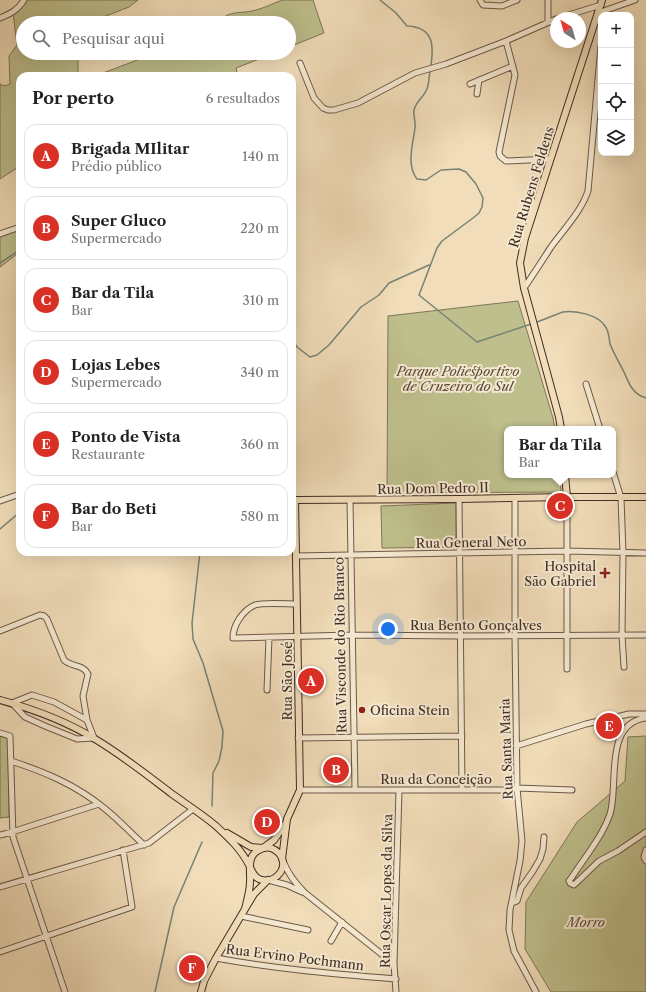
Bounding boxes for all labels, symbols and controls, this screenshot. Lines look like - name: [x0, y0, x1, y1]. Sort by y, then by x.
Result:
- north arrow: [550, 12, 586, 48]
- map controls: [598, 12, 634, 156]
- button: +: [598, 12, 634, 48]
- search box: [16, 16, 296, 60]
- icon: search: [30, 27, 52, 49]
- text: Pesquisar aqui: [62, 29, 165, 48]
- button: −: [598, 48, 634, 84]
- button: locate: [598, 84, 634, 120]
- text: Por perto: [32, 88, 114, 108]
- text: 6 resultados: [206, 90, 280, 106]
- button: layers: [598, 120, 634, 156]
- street label: Rua Rubens Feldens: [505, 124, 557, 249]
- text: Brigada MIlitar: [71, 139, 189, 158]
- text: A: [41, 148, 51, 164]
- text: 140 m: [242, 148, 279, 164]
- text: Prédio público: [71, 158, 162, 174]
- text: Super Gluco: [71, 211, 166, 230]
- text: B: [41, 220, 51, 236]
- text: 220 m: [240, 220, 279, 236]
- text: Supermercado: [71, 230, 162, 246]
- text: Bar da Tila: [71, 283, 154, 302]
- text: C: [41, 292, 51, 308]
- text: 310 m: [243, 292, 279, 308]
- text: Bar: [71, 302, 92, 318]
- text: Lojas Lebes: [71, 355, 160, 374]
- park label: Parque Poliesportivo de Cruzeiro do Sul: [396, 363, 519, 394]
- text: D: [40, 364, 52, 380]
- text: 340 m: [241, 364, 279, 380]
- text: Supermercado: [71, 374, 162, 390]
- popup: [504, 426, 616, 478]
- text: Ponto de Vista: [71, 427, 181, 446]
- text: Bar da Tila: [518, 435, 602, 454]
- text: E: [41, 436, 51, 452]
- text: 360 m: [240, 436, 279, 452]
- text: Restaurante: [71, 446, 145, 462]
- text: Bar: [518, 454, 540, 470]
- street label: Rua Dom Pedro II: [377, 479, 489, 497]
- pin: C: [547, 491, 573, 521]
- text: Bar do Beti: [71, 499, 157, 518]
- text: F: [42, 508, 50, 524]
- text: 580 m: [240, 508, 279, 524]
- text: Bar: [71, 518, 92, 534]
- street label: Rua General Neto: [416, 533, 527, 551]
- street label: Rua Visconde do Rio Branco: [330, 557, 350, 733]
- place label: Hospital São Gabriel: [524, 558, 596, 589]
- marker: Hospital São Gabriel: [599, 567, 611, 579]
- street label: Rua Bento Gonçalves: [410, 617, 542, 633]
- your location: [378, 619, 398, 639]
- street label: Rua São José: [279, 641, 295, 721]
- pin: A: [298, 666, 324, 696]
- street label: Rua Santa Maria: [496, 698, 516, 800]
- place label: Oficina Stein: [370, 702, 450, 718]
- marker: Oficina Stein: [357, 705, 367, 715]
- pin: E: [596, 711, 622, 741]
- pin: B: [323, 755, 349, 785]
- street label: Rua da Conceição: [380, 771, 492, 787]
- pin: D: [254, 807, 280, 837]
- street label: Rua Oscar Lopes da Silva: [377, 813, 395, 968]
- park label: Morro: [565, 914, 605, 930]
- street label: Rua Ervino Pochmann: [225, 941, 365, 973]
- pin: F: [179, 953, 205, 983]

